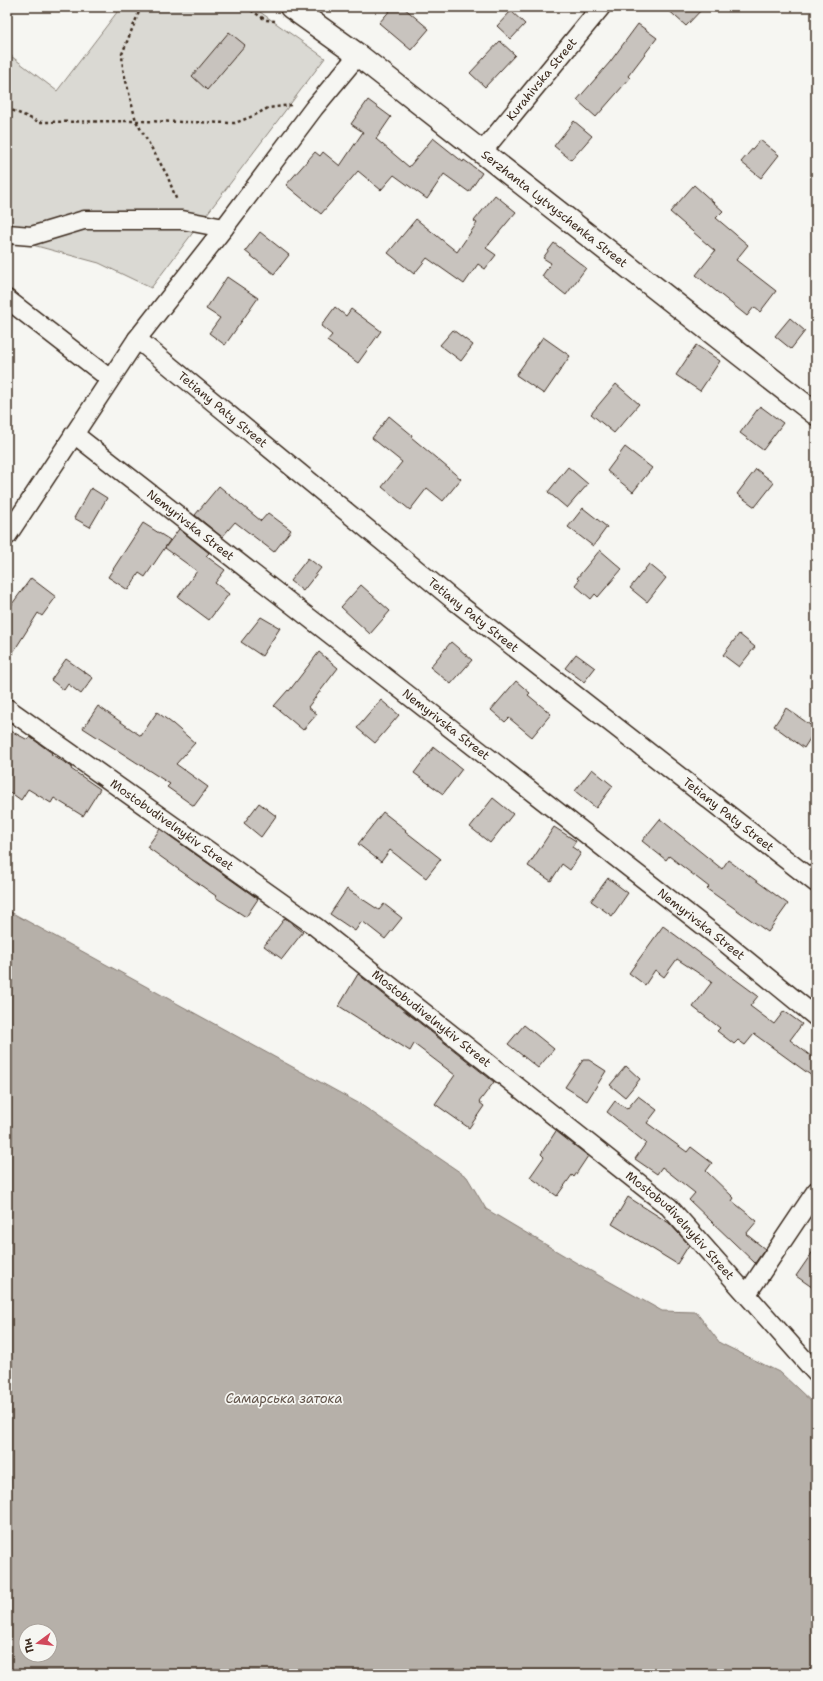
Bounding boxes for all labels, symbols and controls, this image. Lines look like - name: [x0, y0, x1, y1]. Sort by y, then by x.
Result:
- street label: Kurahivska Street: [503, 35, 580, 124]
- street label: Serzhanta Lytvyschenka Street: [478, 147, 631, 271]
- street label: Tetiany Paty Street: [175, 368, 271, 451]
- street label: Nemyrivska Street: [144, 486, 238, 564]
- street label: Tetiany Paty Street: [424, 574, 522, 656]
- street label: Nemyrivska Street: [399, 685, 493, 764]
- street label: Tetiany Paty Street: [679, 774, 777, 855]
- street label: Mostobudivelnykiv Street: [107, 776, 237, 874]
- street label: Nemyrivska Street: [654, 885, 748, 964]
- street label: Mostobudivelnykiv Street: [369, 966, 494, 1071]
- street label: Mostobudivelnykiv Street: [622, 1168, 738, 1283]
- water label: Самарська затока: [225, 1390, 343, 1407]
- north arrow: [18, 1623, 58, 1663]
- text: Пн: [20, 1636, 38, 1654]

